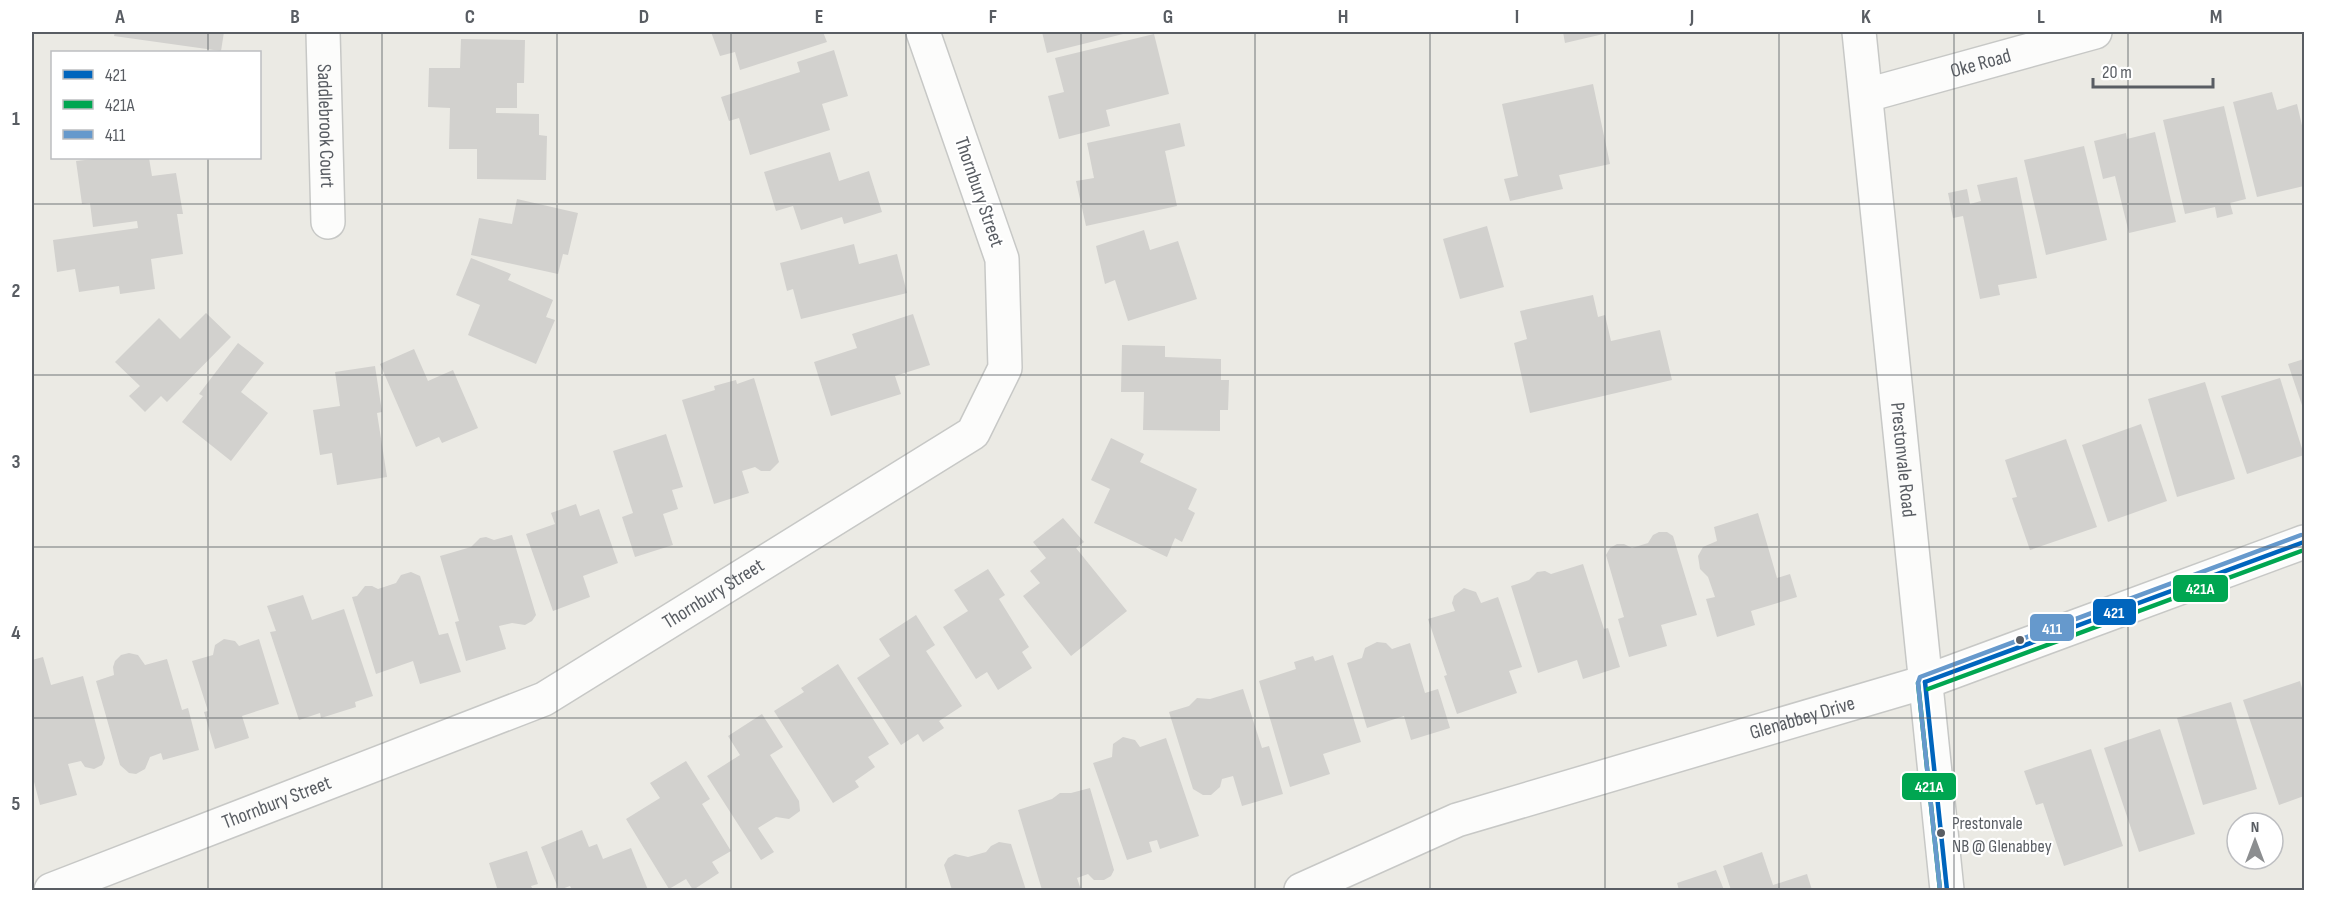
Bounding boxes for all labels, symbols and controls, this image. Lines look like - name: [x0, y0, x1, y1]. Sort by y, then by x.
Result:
- text: A: [114, 5, 125, 29]
- text: B: [290, 5, 300, 29]
- text: C: [465, 5, 475, 29]
- text: D: [639, 5, 649, 29]
- text: E: [815, 5, 823, 29]
- text: F: [989, 5, 997, 29]
- text: G: [1163, 5, 1173, 29]
- text: H: [1338, 5, 1348, 29]
- text: I: [1515, 5, 1519, 29]
- text: J: [1689, 5, 1694, 29]
- text: K: [1861, 5, 1871, 29]
- text: L: [2037, 5, 2045, 29]
- text: M: [2210, 5, 2222, 29]
- street label: Oke Road: [1948, 44, 2014, 83]
- legend: [51, 51, 261, 159]
- scale bar: [2093, 51, 2213, 89]
- text: 20 m: [2102, 62, 2132, 83]
- street label: Saddlebrook Court: [312, 64, 339, 188]
- text: 421: [105, 65, 127, 86]
- text: 421A: [105, 95, 135, 116]
- text: 1: [12, 107, 20, 131]
- text: 411: [105, 125, 126, 146]
- street label: Thornbury Street: [949, 134, 1009, 250]
- text: 2: [12, 279, 20, 303]
- street label: Prestonvale Road: [1885, 401, 1921, 518]
- text: 3: [12, 450, 21, 474]
- street label: Thornbury Street: [658, 554, 769, 634]
- line badge: 421A: [2172, 574, 2229, 603]
- text: 421A: [2186, 580, 2215, 599]
- line badge: 421: [2092, 598, 2137, 626]
- text: 421: [2104, 604, 2125, 623]
- line badge: 411: [2029, 613, 2075, 642]
- text: 411: [2042, 620, 2063, 639]
- text: 4: [11, 621, 21, 645]
- unlabelled marker: [2014, 634, 2026, 646]
- street label: Glenabbey Drive: [1747, 691, 1858, 745]
- street label: Thornbury Street: [219, 771, 335, 835]
- line badge: 421A: [1901, 772, 1957, 801]
- text: 421A: [1915, 778, 1944, 797]
- text: 5: [12, 792, 21, 816]
- north arrow: [2225, 811, 2285, 871]
- place label: Prestonvale NB @ Glenabbey: [1952, 813, 2052, 857]
- text: N: [2251, 818, 2259, 837]
- marker: Prestonvale NB @ Glenabbey: [1935, 827, 1947, 839]

